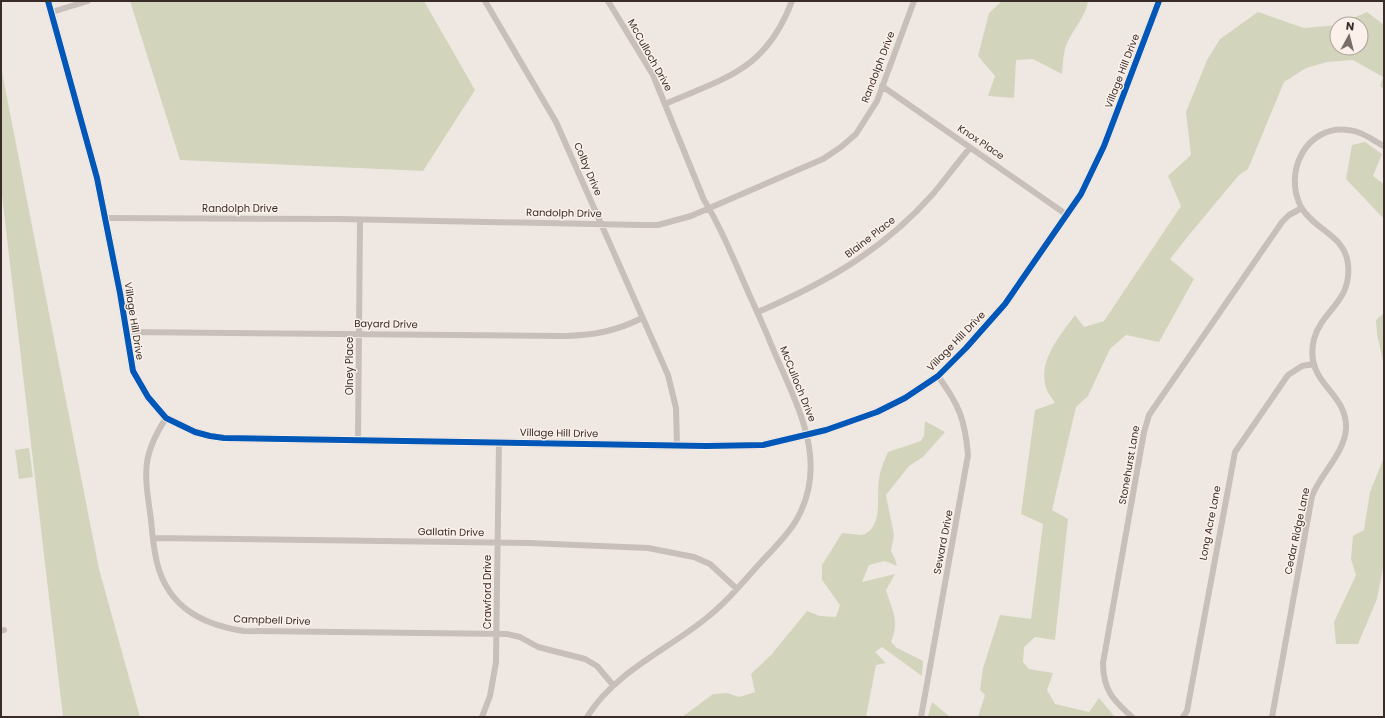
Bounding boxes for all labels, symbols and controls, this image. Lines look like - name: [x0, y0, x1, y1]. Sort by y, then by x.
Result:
- street label: McCulloch Drive: [624, 16, 676, 94]
- north arrow: [1329, 16, 1369, 56]
- text: N: [1345, 18, 1355, 35]
- street label: Randolph Drive: [857, 29, 899, 105]
- street label: Village Hill Drive: [1101, 32, 1143, 110]
- street label: Knox Place: [955, 121, 1007, 163]
- street label: Colby Drive: [570, 140, 606, 198]
- street label: Randolph Drive: [202, 201, 278, 216]
- street label: Randolph Drive: [526, 205, 602, 221]
- street label: Blaine Place: [842, 213, 898, 261]
- street label: Village Hill Drive: [120, 281, 148, 361]
- street label: Village Hill Drive: [923, 308, 989, 374]
- street label: Bayard Drive: [354, 316, 418, 332]
- street label: Olney Place: [342, 337, 357, 395]
- street label: McCulloch Drive: [776, 344, 820, 424]
- street label: Stonehurst Lane: [1115, 424, 1143, 506]
- street label: Village Hill Drive: [520, 425, 598, 441]
- street label: Long Acre Lane: [1195, 484, 1225, 562]
- street label: Cedar Ridge Lane: [1280, 486, 1314, 576]
- street label: Seward Drive: [929, 509, 957, 575]
- street label: Gallatin Drive: [418, 524, 484, 540]
- street label: Crawford Drive: [480, 555, 495, 629]
- street label: Campbell Drive: [233, 611, 311, 629]

